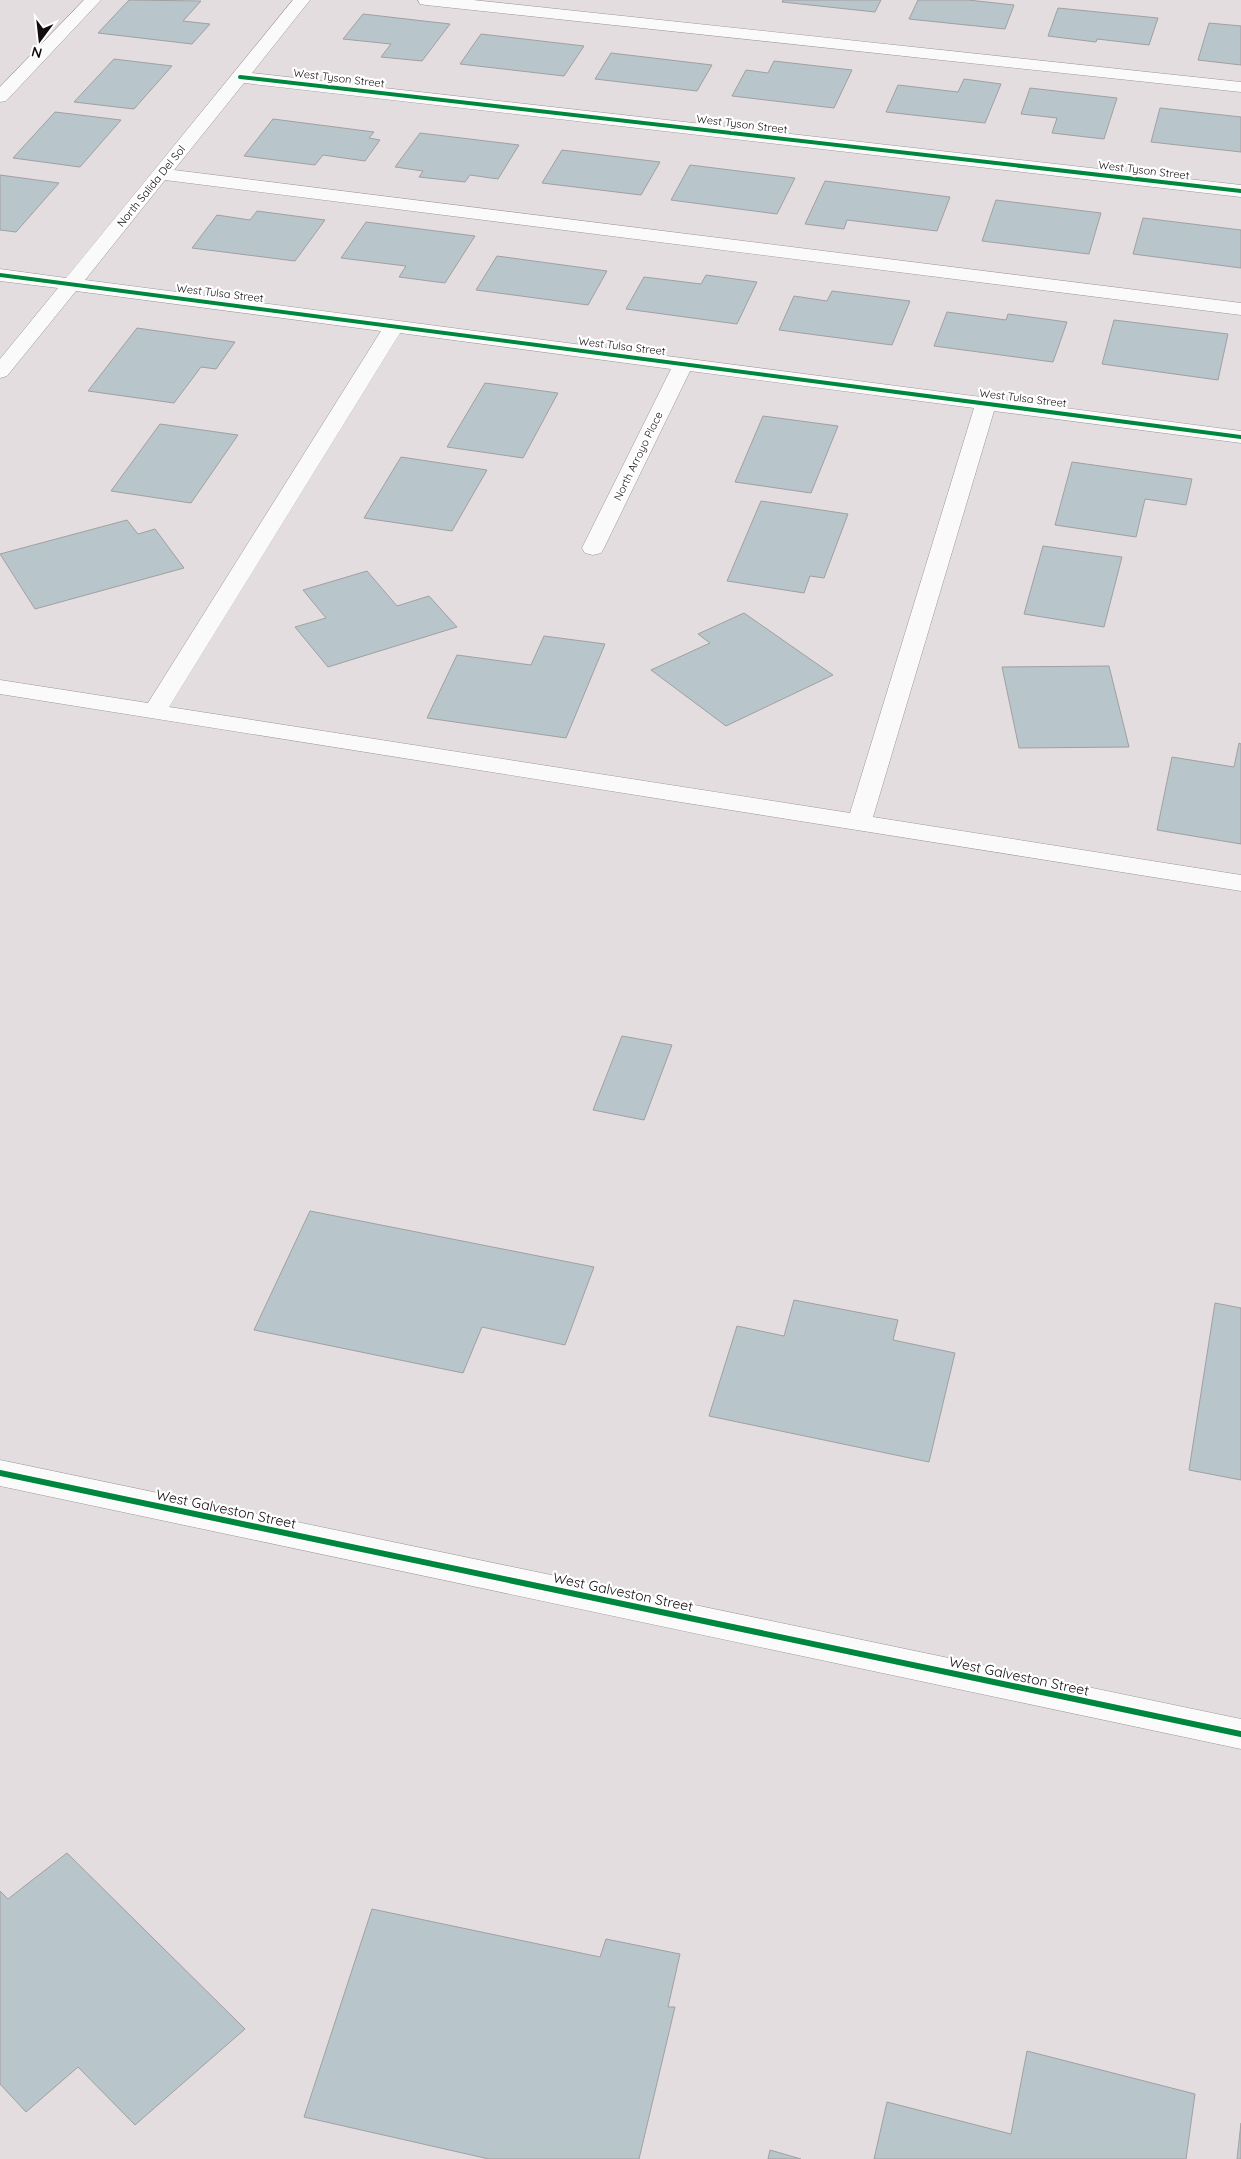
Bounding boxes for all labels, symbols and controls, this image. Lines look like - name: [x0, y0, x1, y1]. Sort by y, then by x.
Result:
- north arrow: [15, 15, 65, 65]
- text: N: [29, 43, 44, 63]
- street label: West Tyson Street: [293, 65, 386, 91]
- street label: West Tyson Street: [696, 111, 789, 137]
- street label: North Salida Del Sol: [114, 142, 188, 230]
- street label: West Tyson Street: [1098, 157, 1191, 183]
- street label: West Tulsa Street: [176, 281, 265, 305]
- street label: West Tulsa Street: [578, 334, 667, 358]
- street label: West Tulsa Street: [979, 386, 1068, 410]
- street label: North Arroyo Place: [610, 409, 666, 503]
- street label: West Galveston Street: [154, 1485, 298, 1533]
- street label: West Galveston Street: [551, 1568, 695, 1616]
- street label: West Galveston Street: [947, 1652, 1091, 1700]

